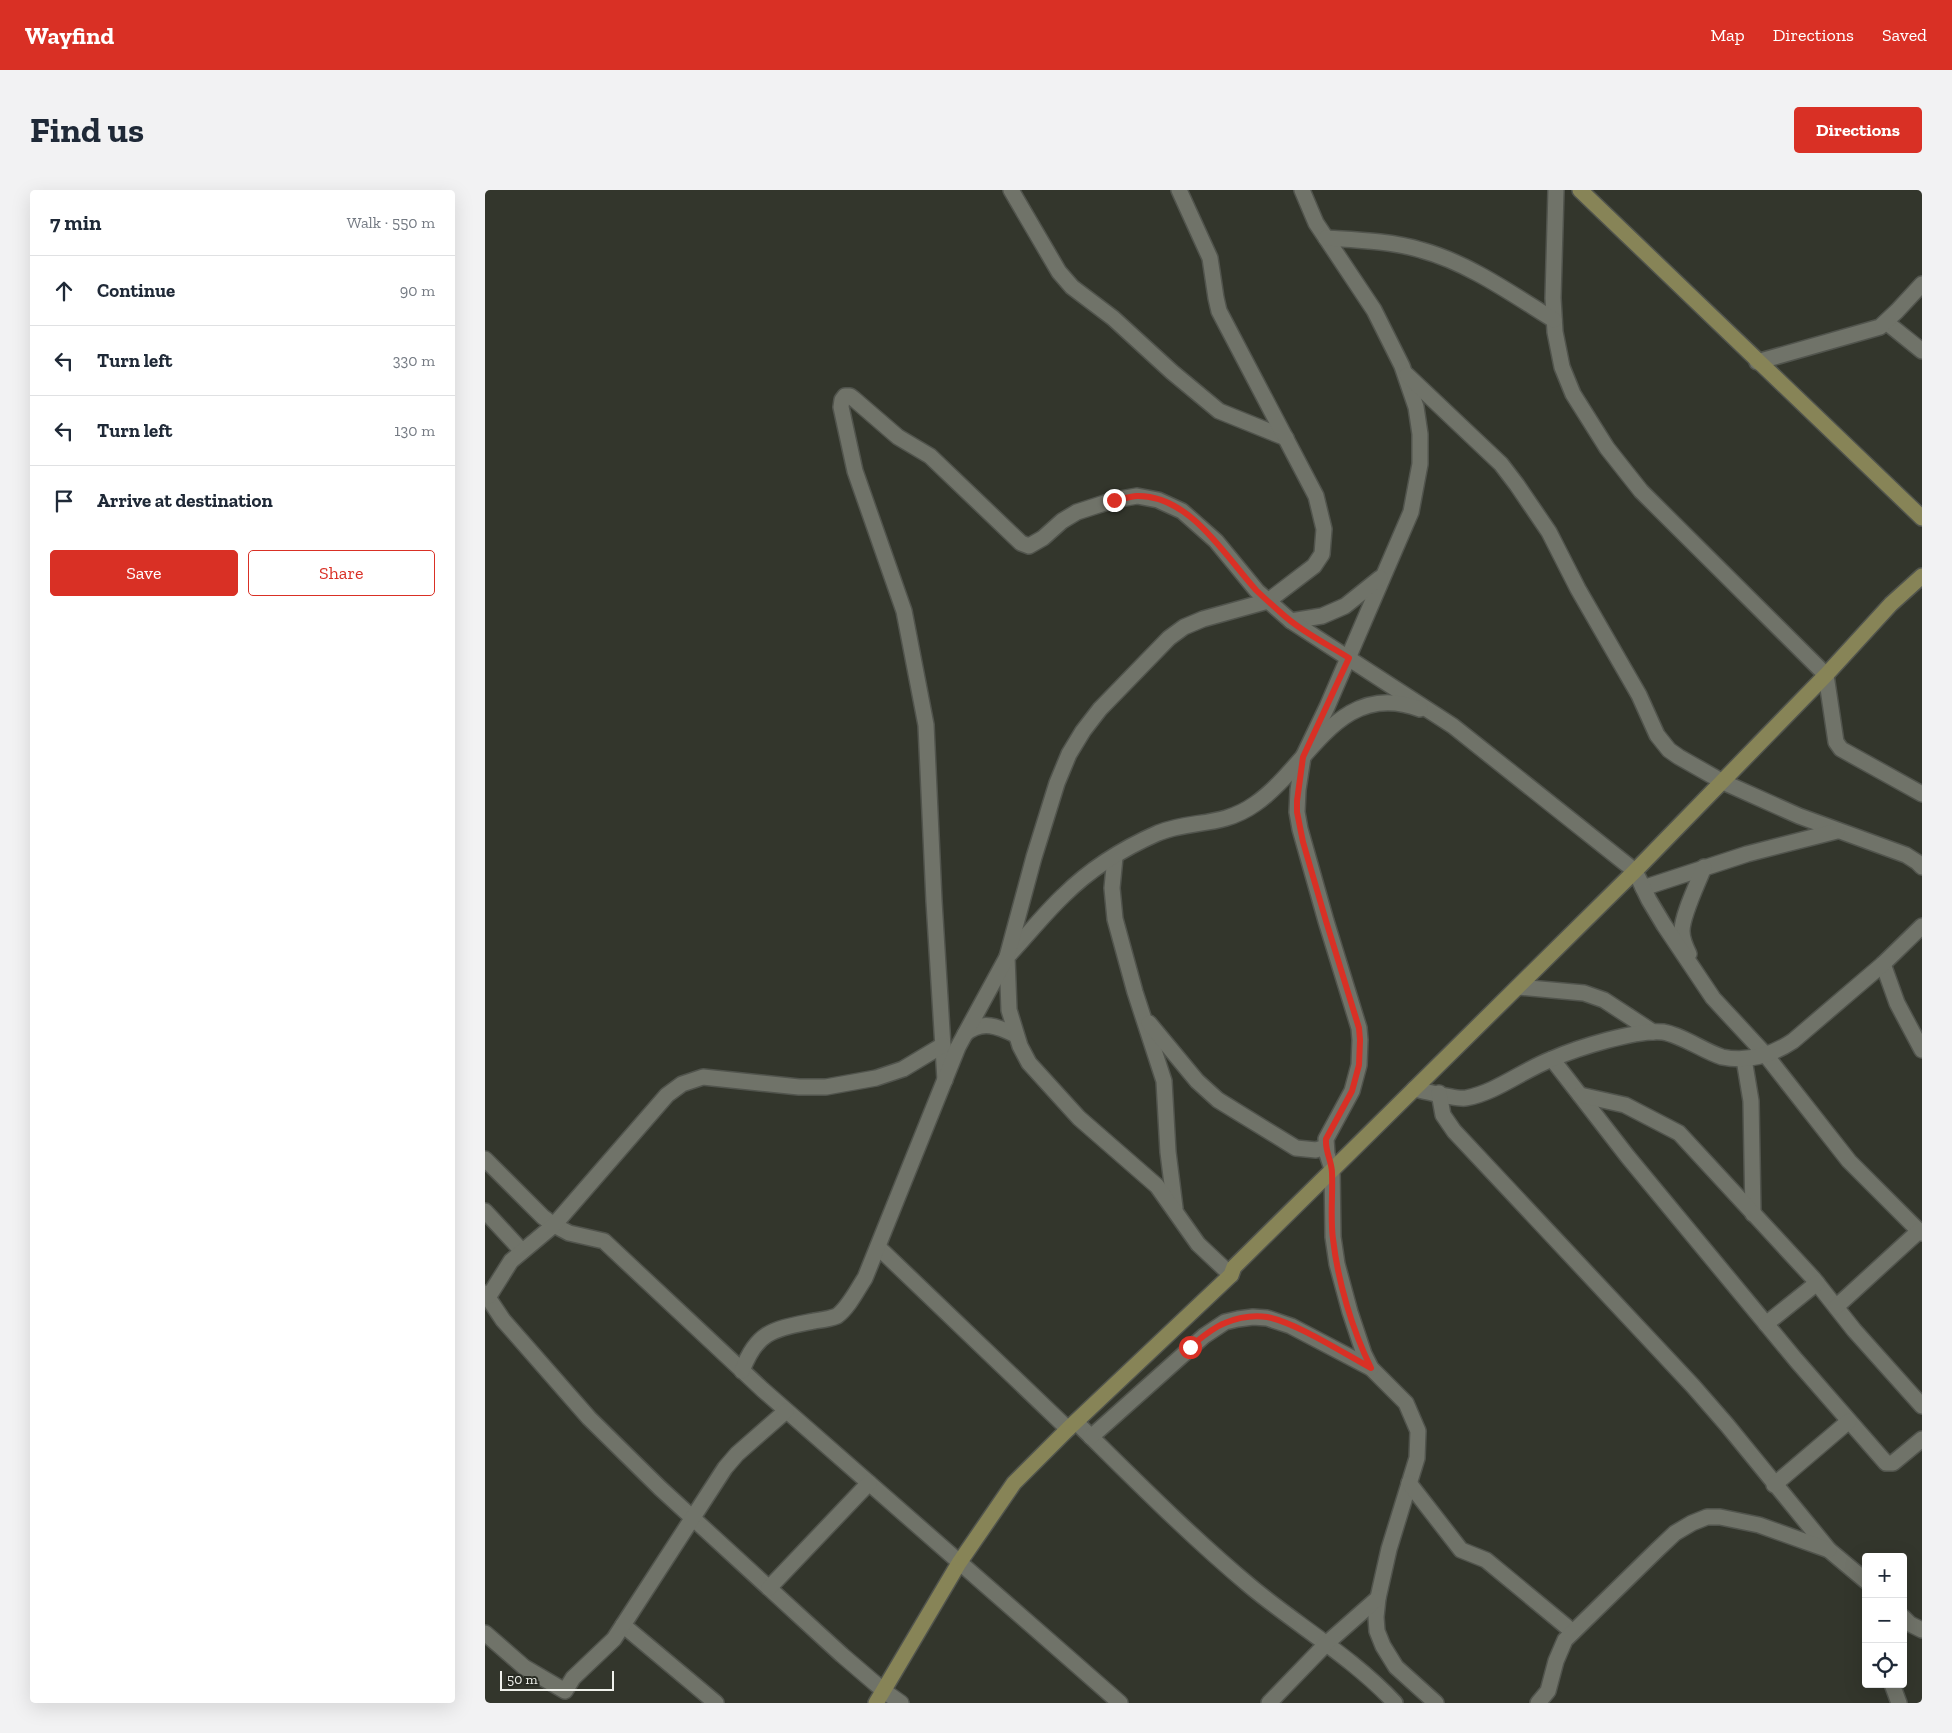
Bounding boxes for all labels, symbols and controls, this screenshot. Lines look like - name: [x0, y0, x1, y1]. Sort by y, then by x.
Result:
- text: Wayfind: [25, 21, 114, 50]
- text: Map: [1710, 24, 1745, 46]
- text: Directions: [1773, 24, 1854, 46]
- text: Saved: [1882, 24, 1927, 46]
- button: Directions: [1794, 107, 1922, 153]
- text: Find us: [30, 109, 144, 151]
- text: 7 min: [50, 210, 101, 235]
- text: Walk · 550 m: [347, 213, 435, 232]
- icon: ahead: [50, 277, 78, 305]
- text: Continue: [97, 279, 175, 302]
- text: 90 m: [400, 281, 435, 300]
- icon: left: [50, 347, 78, 375]
- text: Turn left: [97, 349, 172, 372]
- text: 330 m: [393, 351, 435, 370]
- icon: left: [50, 417, 78, 445]
- text: Turn left: [97, 419, 172, 442]
- text: 130 m: [394, 421, 435, 440]
- icon: arrive: [50, 487, 78, 515]
- text: Arrive at destination: [97, 489, 273, 512]
- route end: [1103, 489, 1126, 512]
- button: Save: [50, 550, 238, 596]
- button: Share: [248, 550, 435, 596]
- route start: [1179, 1336, 1202, 1359]
- map controls: [1862, 1553, 1907, 1688]
- button: +: [1862, 1553, 1907, 1598]
- button: −: [1862, 1598, 1907, 1643]
- button: locate: [1862, 1643, 1907, 1688]
- scale bar: [500, 1668, 614, 1691]
- text: 50 m: [507, 1671, 538, 1688]

